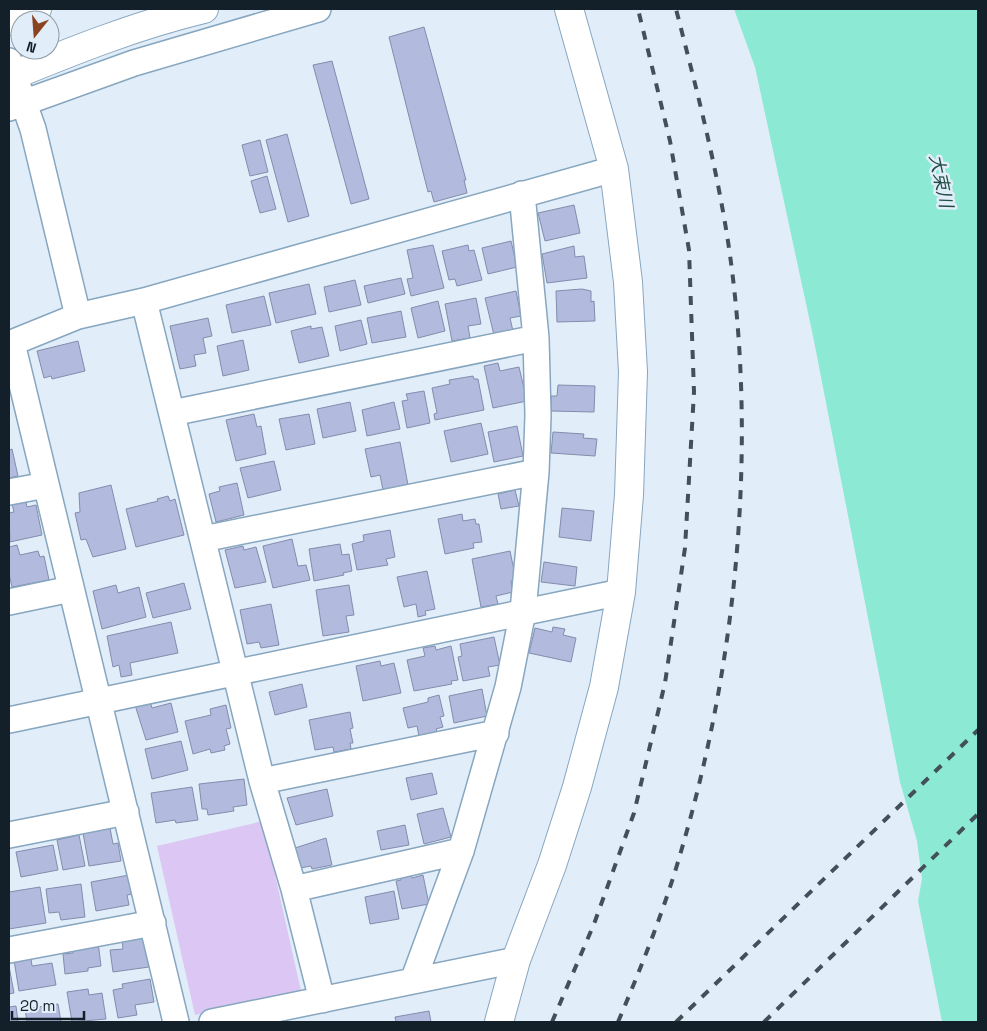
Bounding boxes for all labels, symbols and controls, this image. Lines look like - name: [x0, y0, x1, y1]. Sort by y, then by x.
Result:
- north arrow: [10, 10, 60, 60]
- text: N: [24, 37, 38, 57]
- water label: 大束川: [925, 152, 959, 212]
- scale bar: [12, 988, 85, 1020]
- text: 20 m: [20, 996, 55, 1015]

